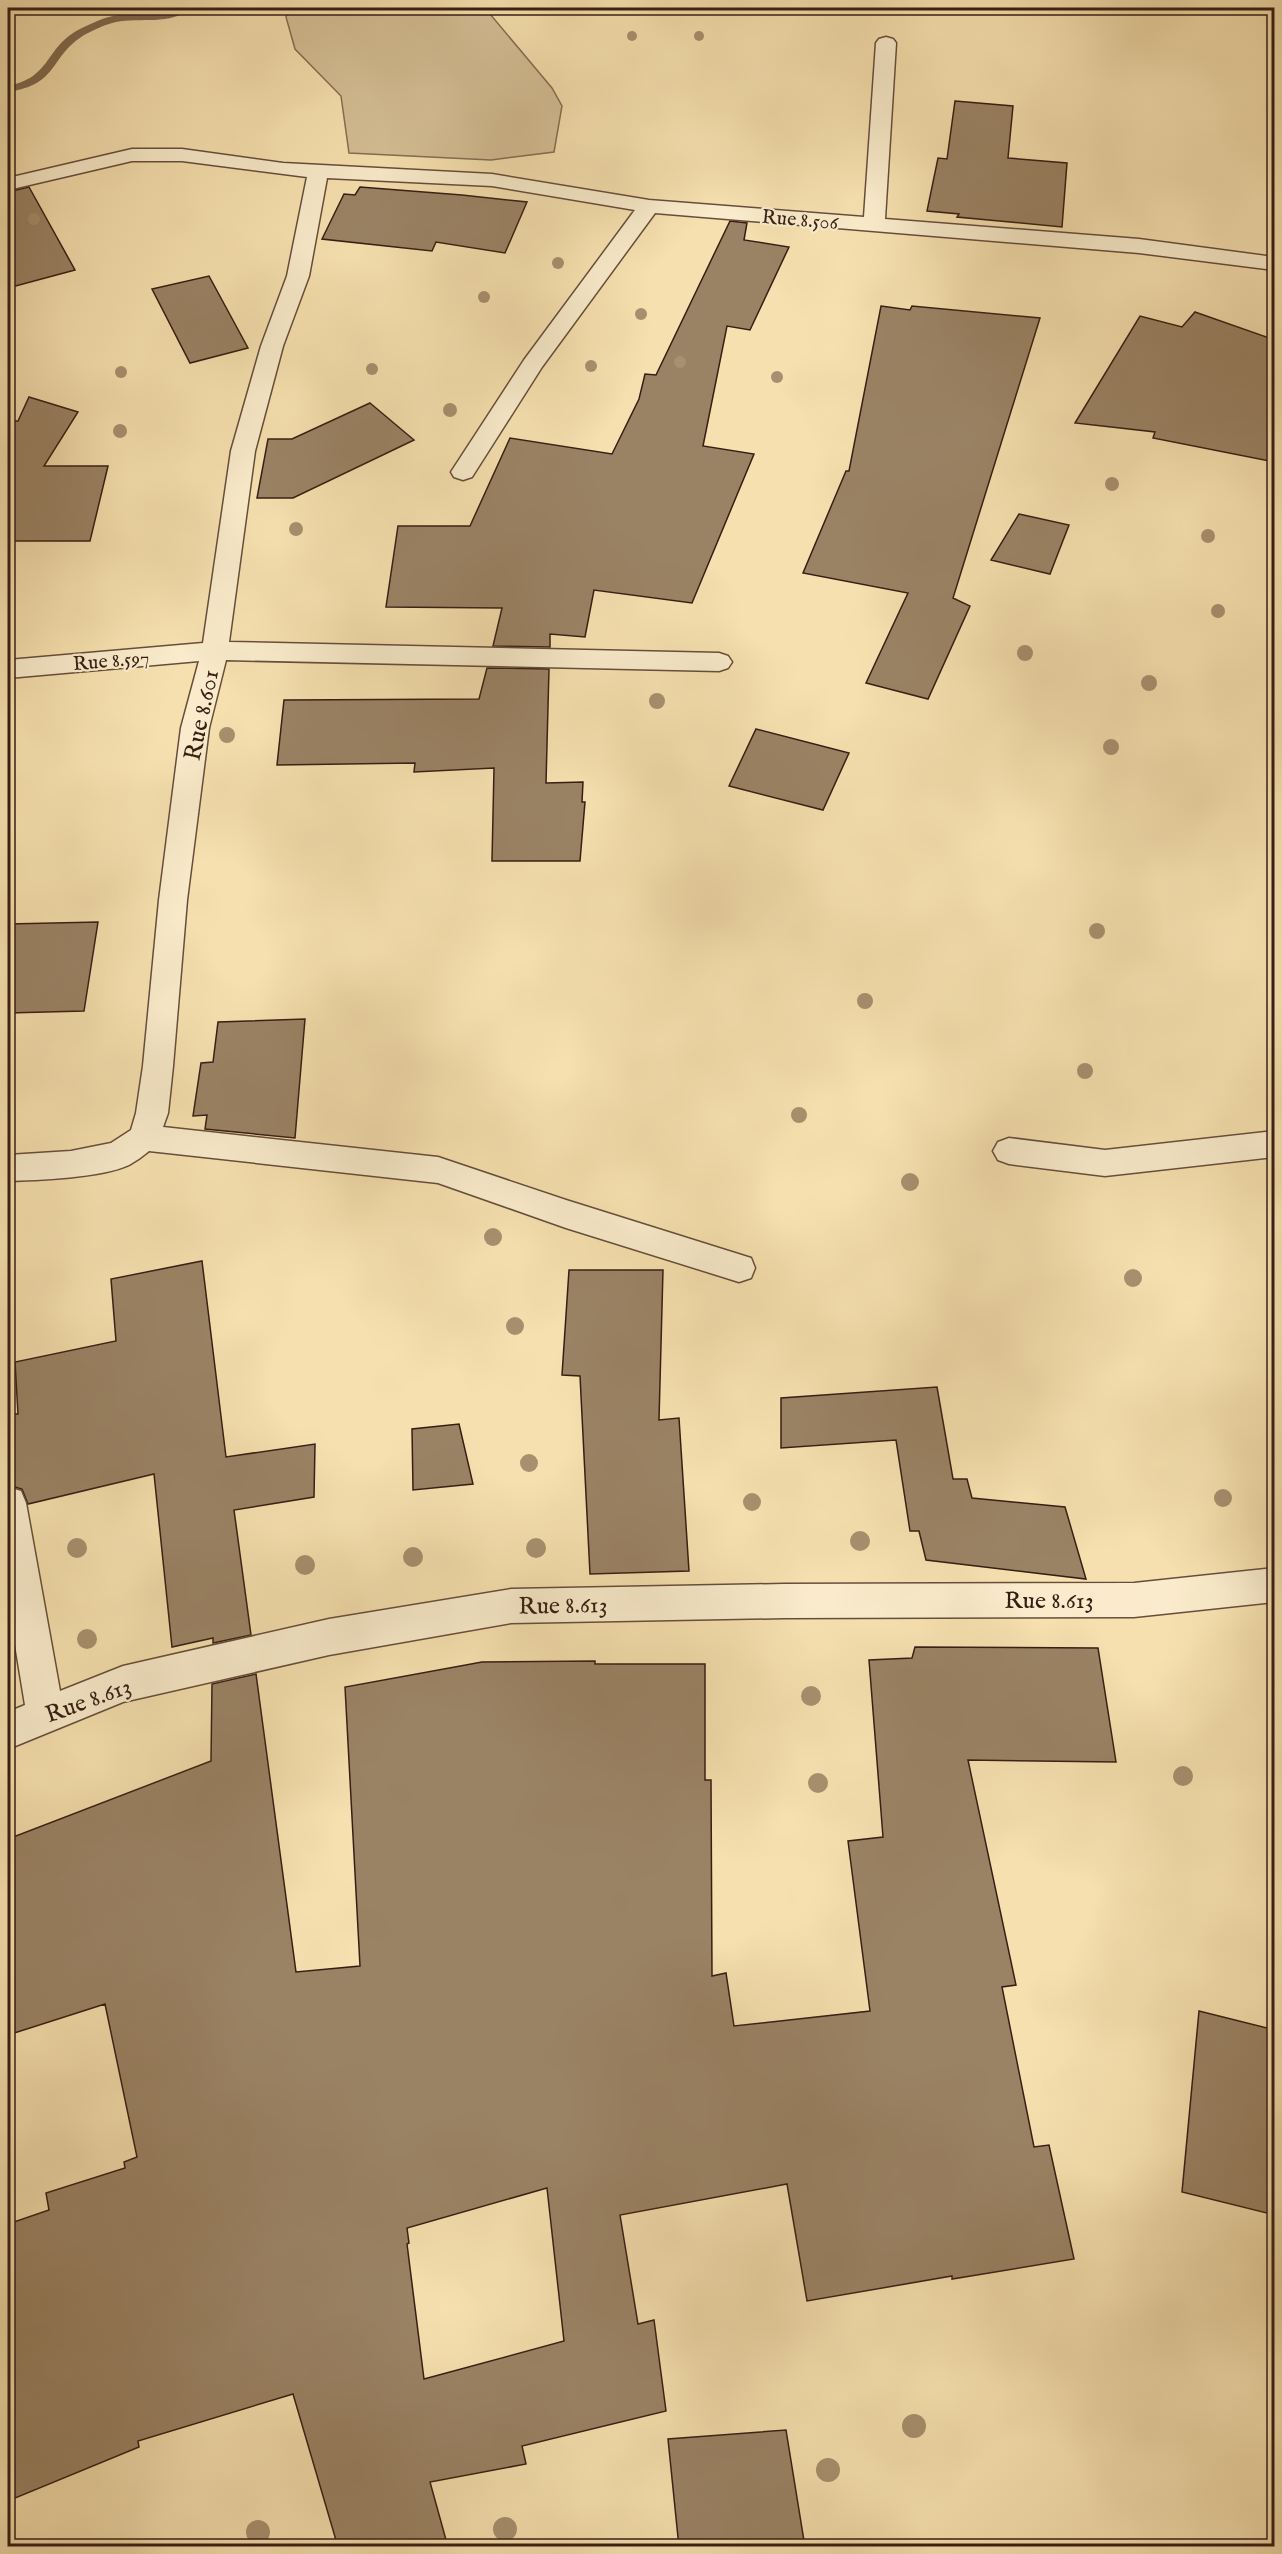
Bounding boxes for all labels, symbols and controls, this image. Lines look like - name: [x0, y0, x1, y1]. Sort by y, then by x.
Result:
- street label: Rue 8.506: [761, 205, 840, 236]
- street label: Rue 8.597: [72, 646, 150, 677]
- street label: Rue 8.601: [178, 667, 227, 764]
- street label: Rue 8.613: [1004, 1586, 1094, 1617]
- street label: Rue 8.613: [518, 1590, 608, 1623]
- street label: Rue 8.613: [41, 1672, 136, 1731]

